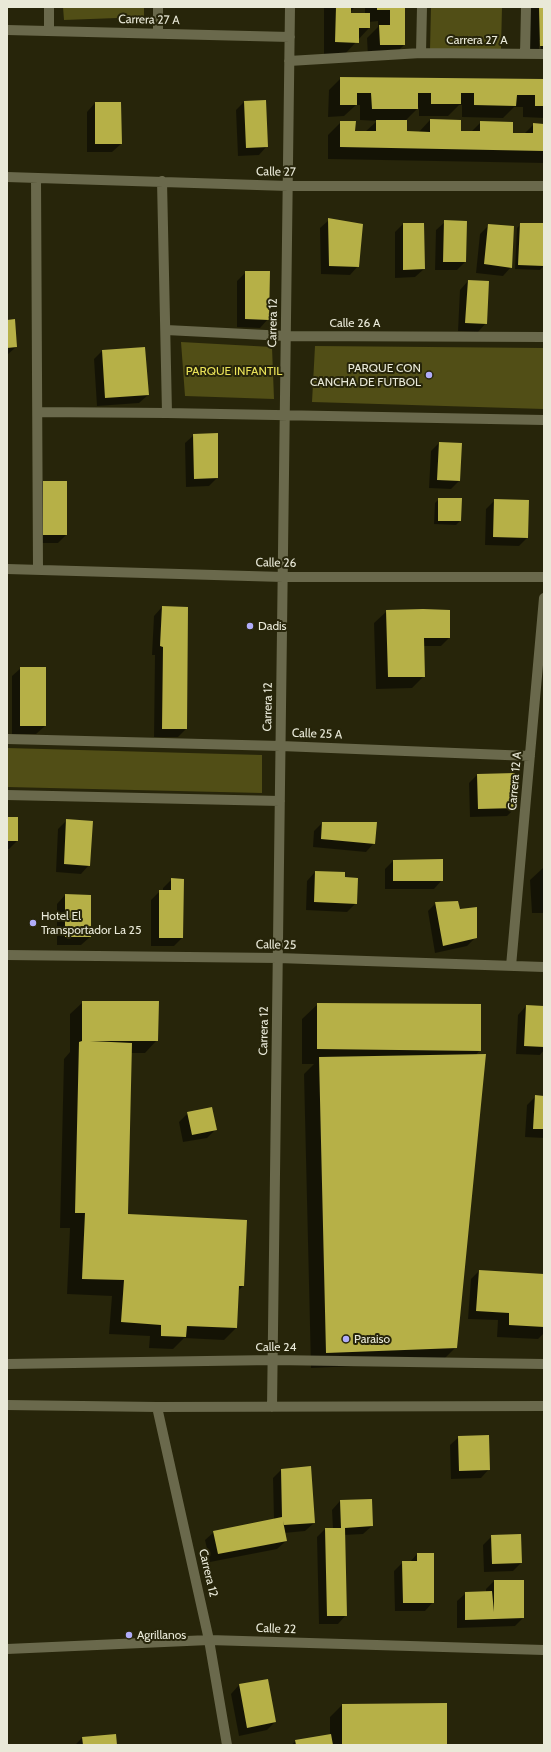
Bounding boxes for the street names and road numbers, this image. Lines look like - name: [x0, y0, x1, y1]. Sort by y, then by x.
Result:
- street label: Carrera 27 A: [118, 12, 180, 28]
- street label: Carrera 27 A: [446, 33, 508, 47]
- street label: Calle 27: [256, 164, 296, 180]
- street label: Carrera 12: [265, 298, 281, 348]
- street label: Calle 26 A: [330, 316, 380, 330]
- street label: Calle 26: [256, 555, 296, 571]
- street label: Carrera 12: [260, 682, 276, 732]
- street label: Calle 25 A: [292, 726, 342, 742]
- street label: Carrera 12 A: [505, 751, 525, 811]
- street label: Calle 25: [256, 937, 296, 953]
- street label: Carrera 12: [256, 1006, 272, 1056]
- street label: Calle 24: [256, 1340, 296, 1354]
- street label: Carrera 12: [195, 1547, 221, 1599]
- street label: Calle 22: [256, 1621, 296, 1637]

